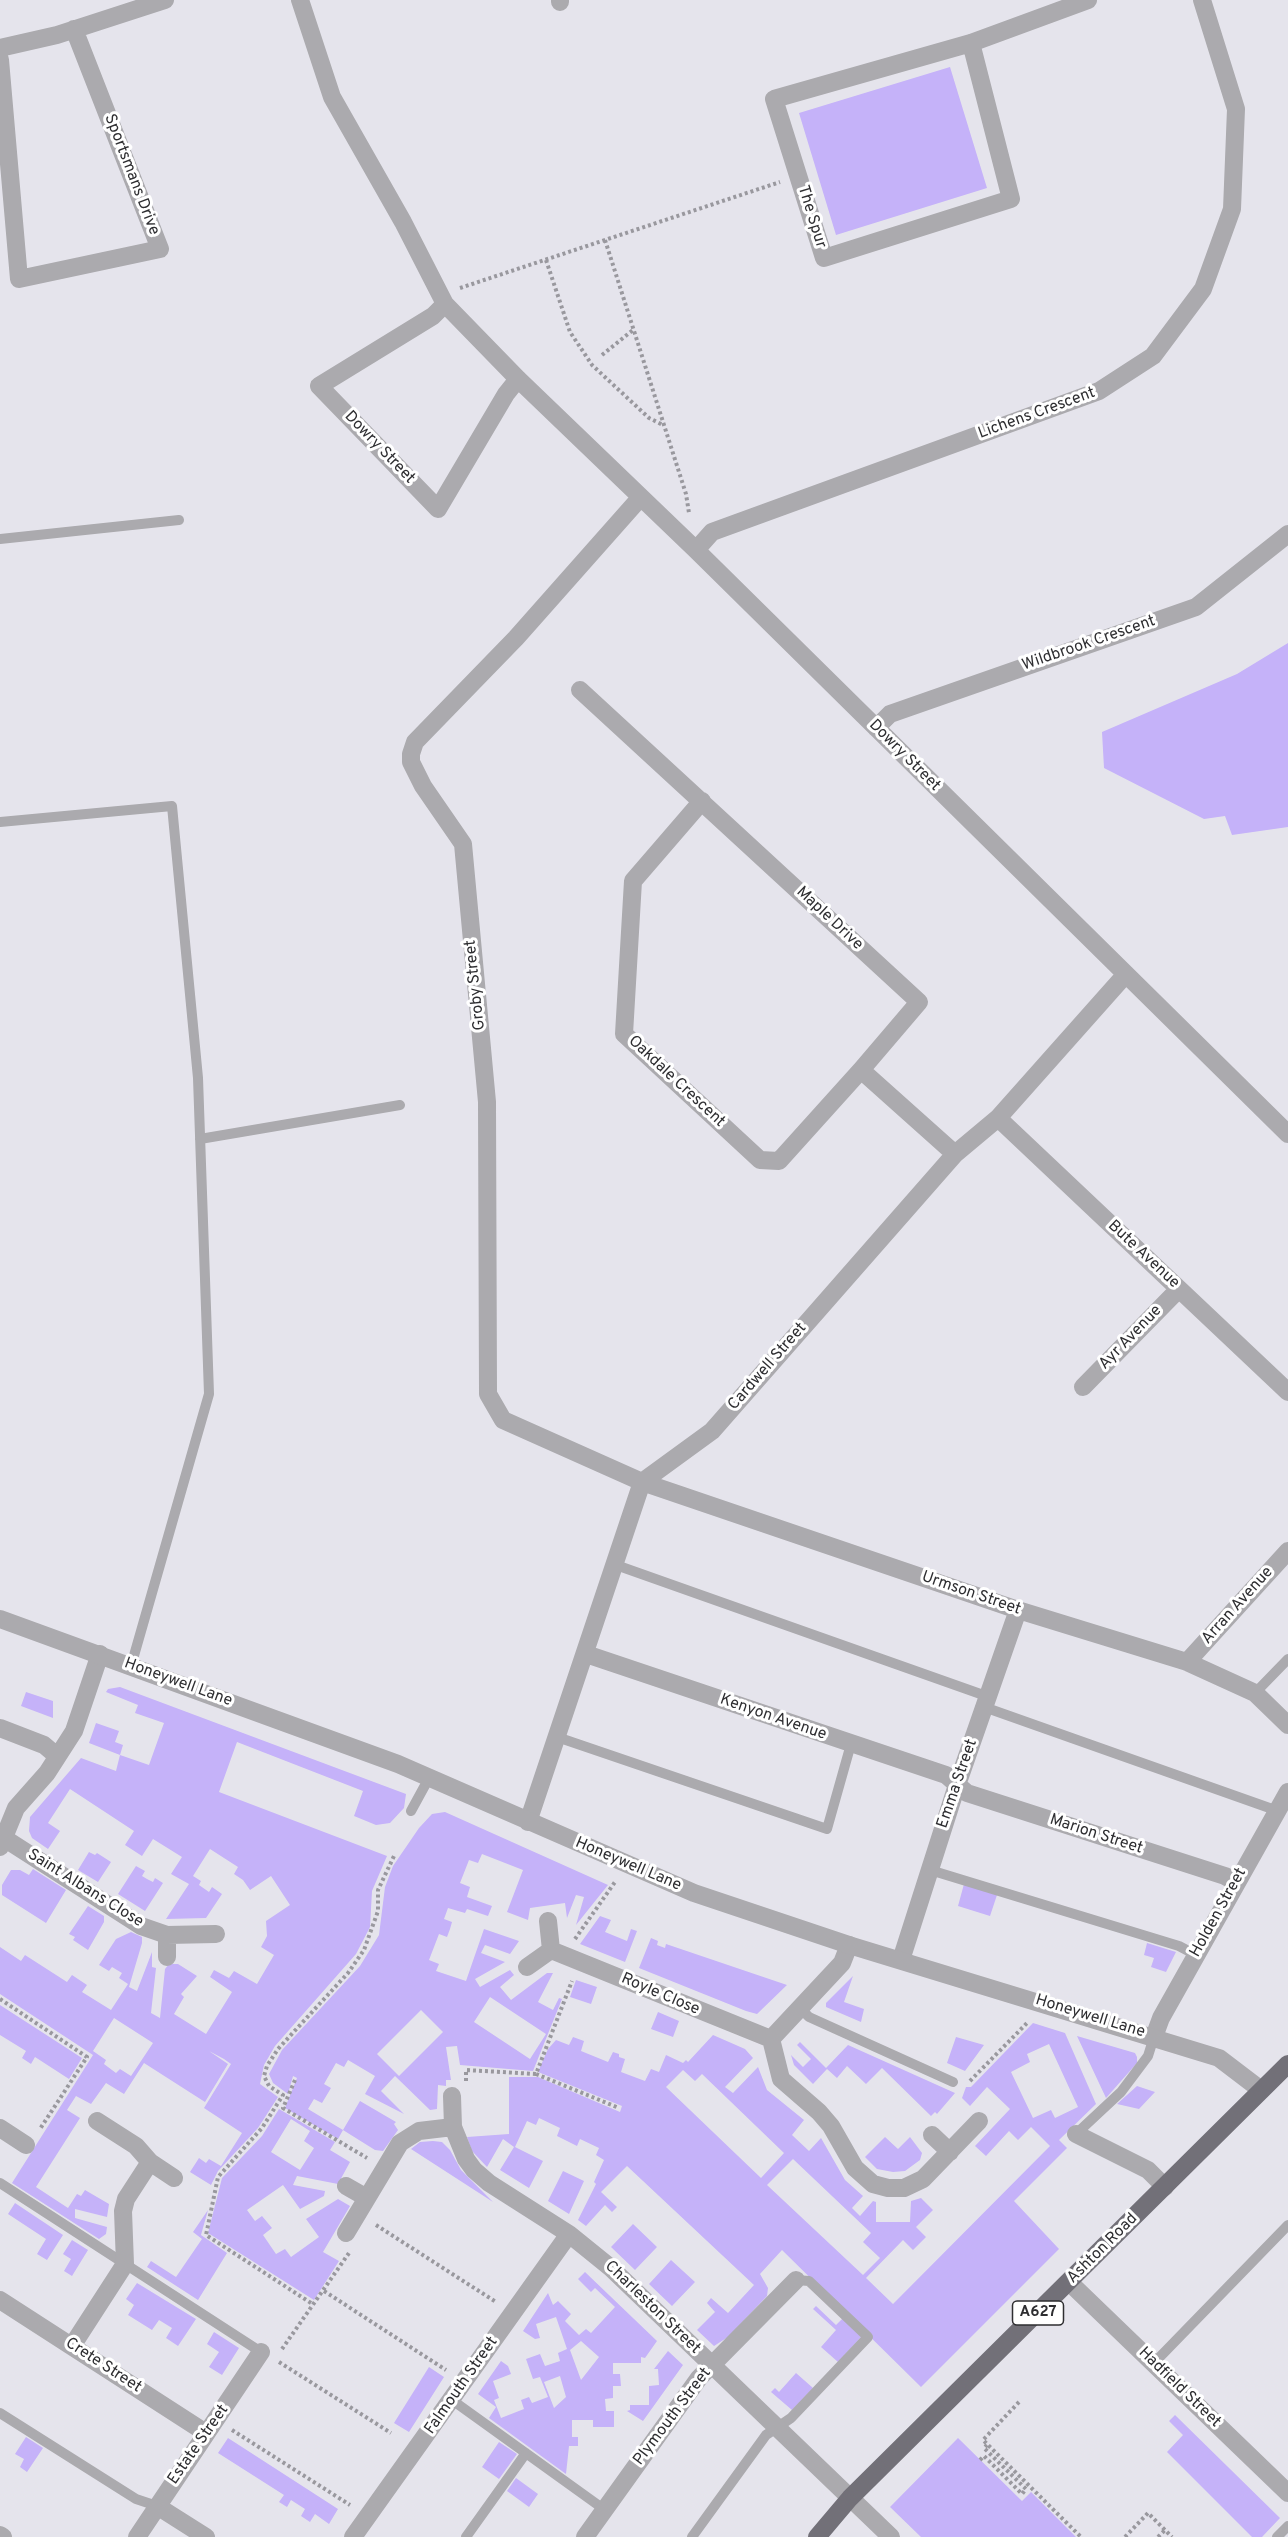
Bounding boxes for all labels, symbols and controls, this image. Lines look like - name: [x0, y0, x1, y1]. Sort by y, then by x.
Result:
- street label: Sportsmans Drive: [99, 112, 163, 238]
- street label: The Spur: [792, 183, 830, 251]
- street label: Lichens Crescent: [976, 384, 1098, 444]
- street label: Dowry Street: [340, 408, 418, 488]
- street label: Wildbrook Crescent: [1020, 612, 1158, 676]
- street label: Dowry Street: [864, 716, 944, 796]
- street label: Maple Drive: [792, 883, 866, 955]
- street label: Groby Street: [462, 939, 490, 1031]
- street label: Oakdale Crescent: [624, 1032, 728, 1132]
- street label: Bute Avenue: [1103, 1217, 1183, 1293]
- street label: Ayr Avenue: [1096, 1302, 1166, 1374]
- street label: Cardwell Street: [725, 1319, 811, 1415]
- street label: Arran Avenue: [1198, 1563, 1278, 1649]
- street label: Urmson Street: [919, 1568, 1023, 1620]
- street label: Honeywell Lane: [121, 1655, 235, 1711]
- street label: Kenyon Avenue: [717, 1691, 829, 1745]
- street label: Emma Street: [934, 1737, 982, 1831]
- street label: Marion Street: [1047, 1811, 1145, 1859]
- street label: Honeywell Lane: [572, 1834, 684, 1896]
- street label: Saint Albans Close: [23, 1846, 147, 1932]
- street label: Holden Street: [1187, 1865, 1251, 1961]
- street label: Royle Close: [618, 1970, 702, 2020]
- street label: Honeywell Lane: [1033, 1991, 1147, 2043]
- street label: Ashton Road: [1064, 2210, 1142, 2288]
- street label: Charleston Street: [600, 2257, 704, 2359]
- road number: A627: [1012, 2301, 1064, 2325]
- street label: Crete Street: [61, 2334, 145, 2398]
- street label: Falmouth Street: [421, 2334, 503, 2438]
- street label: Hadfield Street: [1134, 2344, 1224, 2432]
- street label: Plymouth Street: [630, 2364, 716, 2470]
- street label: Estate Street: [164, 2401, 234, 2489]

